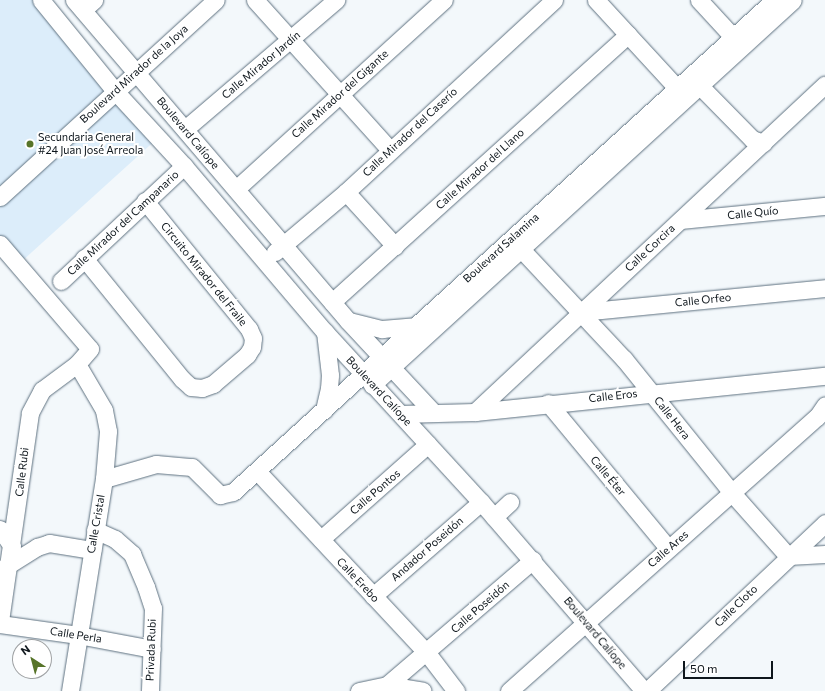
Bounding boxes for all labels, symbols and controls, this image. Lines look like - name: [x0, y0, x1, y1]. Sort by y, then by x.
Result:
- street label: Boulevard Mirador de la Joya: [77, 22, 191, 126]
- street label: Calle Mirador Jardín: [219, 28, 303, 102]
- street label: Calle Mirador del Gigante: [289, 47, 391, 141]
- street label: Calle Mirador del Caserío: [360, 85, 460, 179]
- street label: Boulevard Calíope: [154, 94, 222, 172]
- street label: Calle Mirador del Llano: [433, 126, 527, 212]
- place label: Secundaria General #24 Juan José Arreola: [38, 131, 143, 157]
- marker: Secundaria General #24 Juan José Arreola: [25, 139, 35, 149]
- street label: Calle Mirador del Campanario: [65, 168, 181, 278]
- street label: Calle Quío: [727, 204, 779, 222]
- street label: Boulevard Salamina: [460, 210, 542, 286]
- street label: Circuito Mirador del Fraile: [158, 219, 250, 329]
- street label: Calle Corcira: [622, 222, 678, 274]
- street label: Calle Orfeo: [674, 290, 732, 310]
- street label: Boulevard Calíope: [343, 354, 415, 428]
- street label: Calle Eros: [588, 387, 638, 405]
- street label: Calle Hera: [651, 394, 693, 442]
- street label: Calle Rubi: [12, 447, 32, 497]
- street label: Calle Éter: [588, 453, 628, 499]
- street label: Calle Pontos: [347, 467, 403, 517]
- street label: Calle Cristal: [84, 494, 108, 554]
- street label: Andador Poseidón: [388, 514, 466, 584]
- street label: Calle Ares: [645, 528, 691, 570]
- street label: Calle Erebo: [334, 555, 382, 605]
- street label: Calle Poseidón: [448, 578, 512, 636]
- street label: Calle Cloto: [712, 582, 760, 630]
- street label: Boulevard Calíope: [561, 594, 629, 672]
- street label: Privada Rubi: [143, 619, 159, 681]
- street label: Calle Perla: [49, 624, 103, 646]
- north arrow: [12, 639, 52, 679]
- text: N: [18, 642, 32, 657]
- scale bar: [685, 653, 775, 679]
- text: 50 m: [690, 661, 718, 675]

